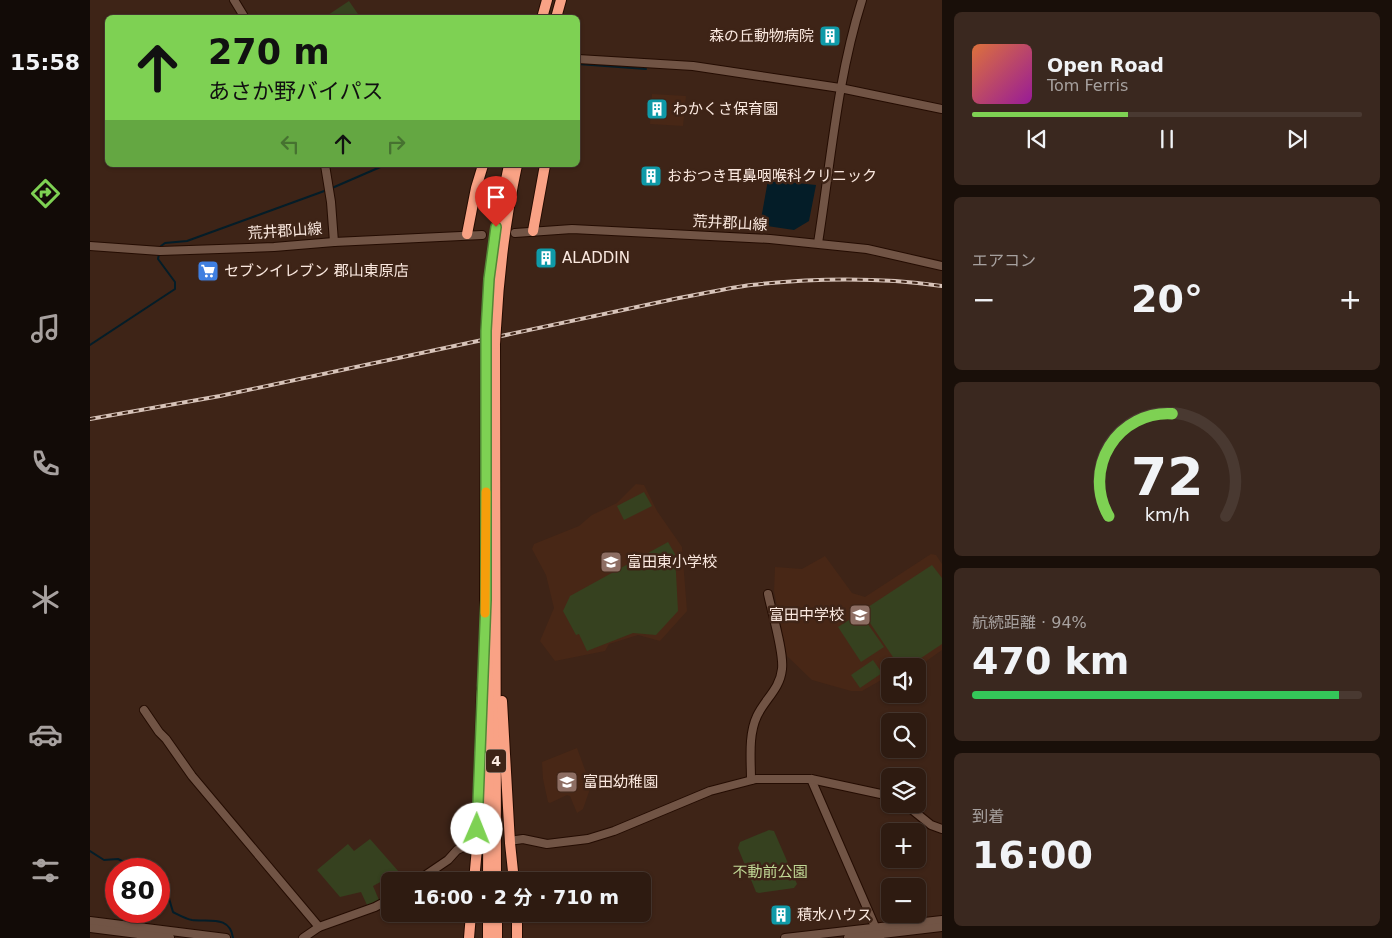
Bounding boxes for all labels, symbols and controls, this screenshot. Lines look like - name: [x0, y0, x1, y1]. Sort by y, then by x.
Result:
- building icon: 森の丘動物病院: [818, 24, 842, 48]
- place label: 森の丘動物病院: [709, 27, 814, 45]
- text: 270 m: [208, 32, 330, 72]
- icon: ahead: [125, 35, 190, 100]
- text: 15:58: [10, 50, 80, 75]
- text: Open Road: [1047, 54, 1164, 76]
- text: Tom Ferris: [1047, 76, 1128, 95]
- text: あさか野バイパス: [208, 79, 384, 104]
- building icon: わかくさ保育園: [645, 97, 669, 121]
- place label: わかくさ保育園: [673, 100, 778, 118]
- icon: previous: [1023, 125, 1051, 153]
- icon: pause: [1153, 125, 1181, 153]
- icon: next: [1283, 125, 1311, 153]
- icon: left: [276, 130, 304, 158]
- icon: ahead: [329, 130, 357, 158]
- icon: right: [382, 130, 410, 158]
- building icon: おおつき耳鼻咽喉科クリニック: [639, 164, 663, 188]
- place label: おおつき耳鼻咽喉科クリニック: [667, 167, 877, 185]
- icon: directions: [28, 176, 63, 211]
- pin: [475, 176, 517, 227]
- icon: arrive: [482, 183, 510, 211]
- street label: 荒井郡山線: [692, 212, 768, 234]
- street label: 荒井郡山線: [247, 219, 323, 243]
- building icon: ALADDIN: [534, 246, 558, 270]
- place label: ALADDIN: [562, 249, 630, 267]
- text: エアコン: [972, 251, 1036, 270]
- supermarket icon: セブンイレブン 郡山東原店: [196, 259, 220, 283]
- place label: セブンイレブン 郡山東原店: [224, 262, 409, 280]
- text: 20°: [1131, 277, 1203, 321]
- text: −: [972, 283, 995, 316]
- text: +: [1339, 283, 1362, 316]
- icon: music: [28, 311, 63, 346]
- icon: phone: [28, 446, 63, 481]
- text: 72: [1131, 447, 1203, 507]
- text: km/h: [1144, 504, 1190, 525]
- school or university icon: 富田東小学校: [599, 550, 623, 574]
- place label: 富田東小学校: [627, 553, 717, 571]
- icon: climate: [28, 582, 63, 617]
- school or university icon: 富田中学校: [848, 603, 872, 627]
- place label: 富田中学校: [769, 606, 844, 624]
- text: 航続距離 · 94%: [972, 613, 1087, 632]
- text: 470 km: [972, 639, 1129, 683]
- map controls: [881, 658, 926, 923]
- button: sound: [881, 658, 926, 703]
- button: search: [881, 713, 926, 758]
- icon: car: [28, 717, 63, 752]
- road number: 4: [486, 749, 506, 772]
- button: layers: [881, 768, 926, 813]
- school or university icon: 富田幼稚園: [555, 770, 579, 794]
- place label: 富田幼稚園: [583, 773, 658, 791]
- position arrow: [450, 802, 502, 854]
- text: 到着: [972, 807, 1004, 826]
- button: +: [881, 823, 926, 868]
- text: 16:00: [972, 833, 1093, 877]
- icon: filters: [28, 853, 63, 888]
- speed limit sign: 80: [105, 858, 170, 923]
- park label: 不動前公園: [732, 863, 808, 881]
- button: −: [881, 878, 926, 923]
- text: 16:00 · 2 分 · 710 m: [413, 886, 619, 908]
- building icon: 積水ハウス: [769, 903, 793, 927]
- place label: 積水ハウス: [797, 906, 872, 924]

